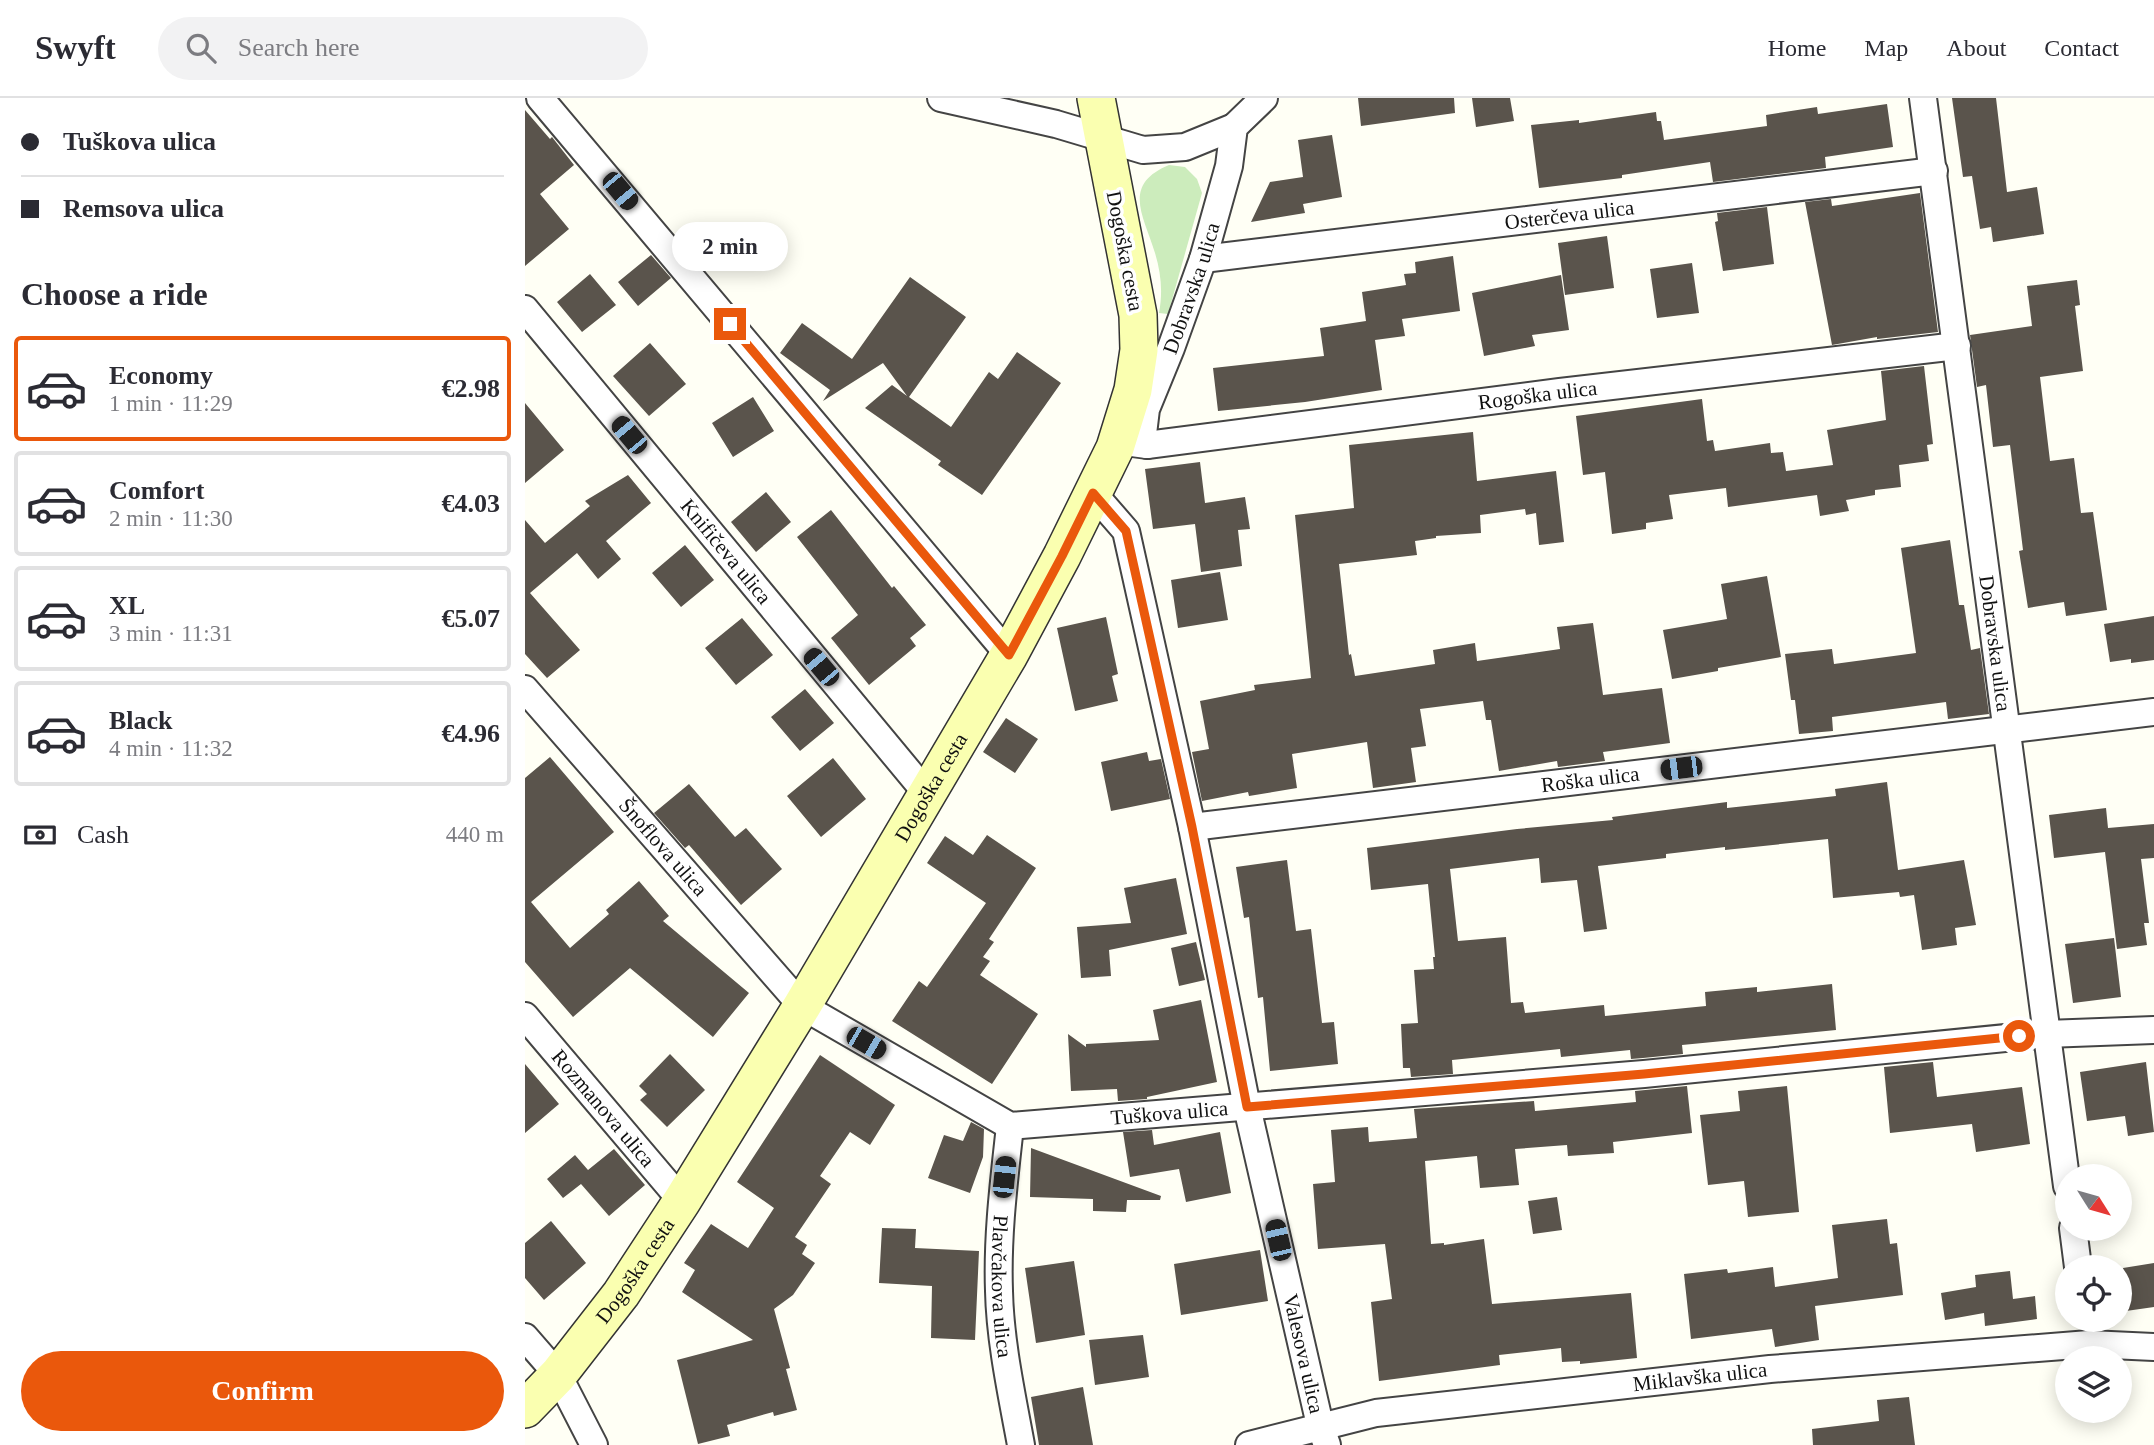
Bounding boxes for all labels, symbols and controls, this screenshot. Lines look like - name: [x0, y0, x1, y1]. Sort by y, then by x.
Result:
- search box: [158, 17, 648, 80]
- icon: search: [182, 29, 220, 67]
- text: Swyft: [35, 30, 116, 66]
- text: Search here: [238, 33, 360, 62]
- text: Home: [1768, 35, 1826, 61]
- text: Map: [1864, 35, 1908, 61]
- text: About: [1946, 35, 2006, 61]
- text: Contact: [2044, 35, 2119, 61]
- text: Tuškova ulica: [63, 127, 216, 156]
- car: [599, 168, 642, 214]
- street label: Dogoška cesta: [1102, 189, 1149, 314]
- text: Remsova ulica: [63, 194, 224, 223]
- street label: Osterčeva ulica: [1503, 195, 1636, 235]
- street label: Dobravska ulica: [1158, 219, 1225, 357]
- callout: 2 min: [672, 222, 788, 272]
- text: 2 min: [702, 234, 758, 259]
- text: Choose a ride: [21, 276, 208, 312]
- route end: [714, 308, 746, 340]
- icon: car: [25, 357, 88, 420]
- text: Economy: [109, 361, 213, 390]
- text: €2.98: [442, 374, 500, 403]
- street label: Rogoška ulica: [1477, 376, 1599, 414]
- text: 1 min · 11:29: [109, 391, 233, 416]
- car: [608, 412, 651, 458]
- icon: car: [25, 472, 88, 535]
- text: Comfort: [109, 476, 204, 505]
- text: €4.03: [442, 489, 500, 518]
- street label: Knifičeva ulica: [676, 494, 777, 609]
- text: 2 min · 11:30: [109, 506, 233, 531]
- street label: Dobravska ulica: [1974, 574, 2016, 713]
- icon: car: [25, 587, 88, 650]
- text: XL: [109, 591, 145, 620]
- text: €5.07: [442, 604, 500, 633]
- text: 3 min · 11:31: [109, 621, 233, 646]
- car: [800, 644, 843, 690]
- icon: car: [25, 702, 88, 765]
- text: Black: [109, 706, 173, 735]
- text: €4.96: [442, 719, 500, 748]
- street label: Dogoška cesta: [890, 728, 973, 846]
- text: 4 min · 11:32: [109, 736, 233, 761]
- car: [1659, 755, 1704, 781]
- street label: Roška ulica: [1540, 762, 1641, 797]
- street label: Šnoflova ulica: [614, 793, 713, 901]
- icon: cash: [21, 816, 59, 854]
- text: Cash: [77, 820, 129, 849]
- text: 440 m: [446, 822, 504, 847]
- route start: [2003, 1020, 2035, 1052]
- car: [843, 1023, 890, 1063]
- street label: Rozmanova ulica: [547, 1045, 660, 1172]
- street label: Tuškova ulica: [1110, 1096, 1230, 1130]
- car: [992, 1155, 1017, 1199]
- north arrow: [2055, 1164, 2131, 1241]
- map controls: [2055, 1164, 2132, 1423]
- street label: Dogoška cesta: [591, 1213, 680, 1328]
- street label: Plavčakova ulica: [987, 1214, 1017, 1360]
- car: [1264, 1217, 1293, 1263]
- button: locate: [2055, 1255, 2132, 1332]
- street label: Valesova ulica: [1278, 1292, 1329, 1416]
- button: layers: [2055, 1346, 2132, 1423]
- button: Confirm: [21, 1351, 504, 1431]
- street label: Miklavška ulica: [1632, 1357, 1769, 1396]

